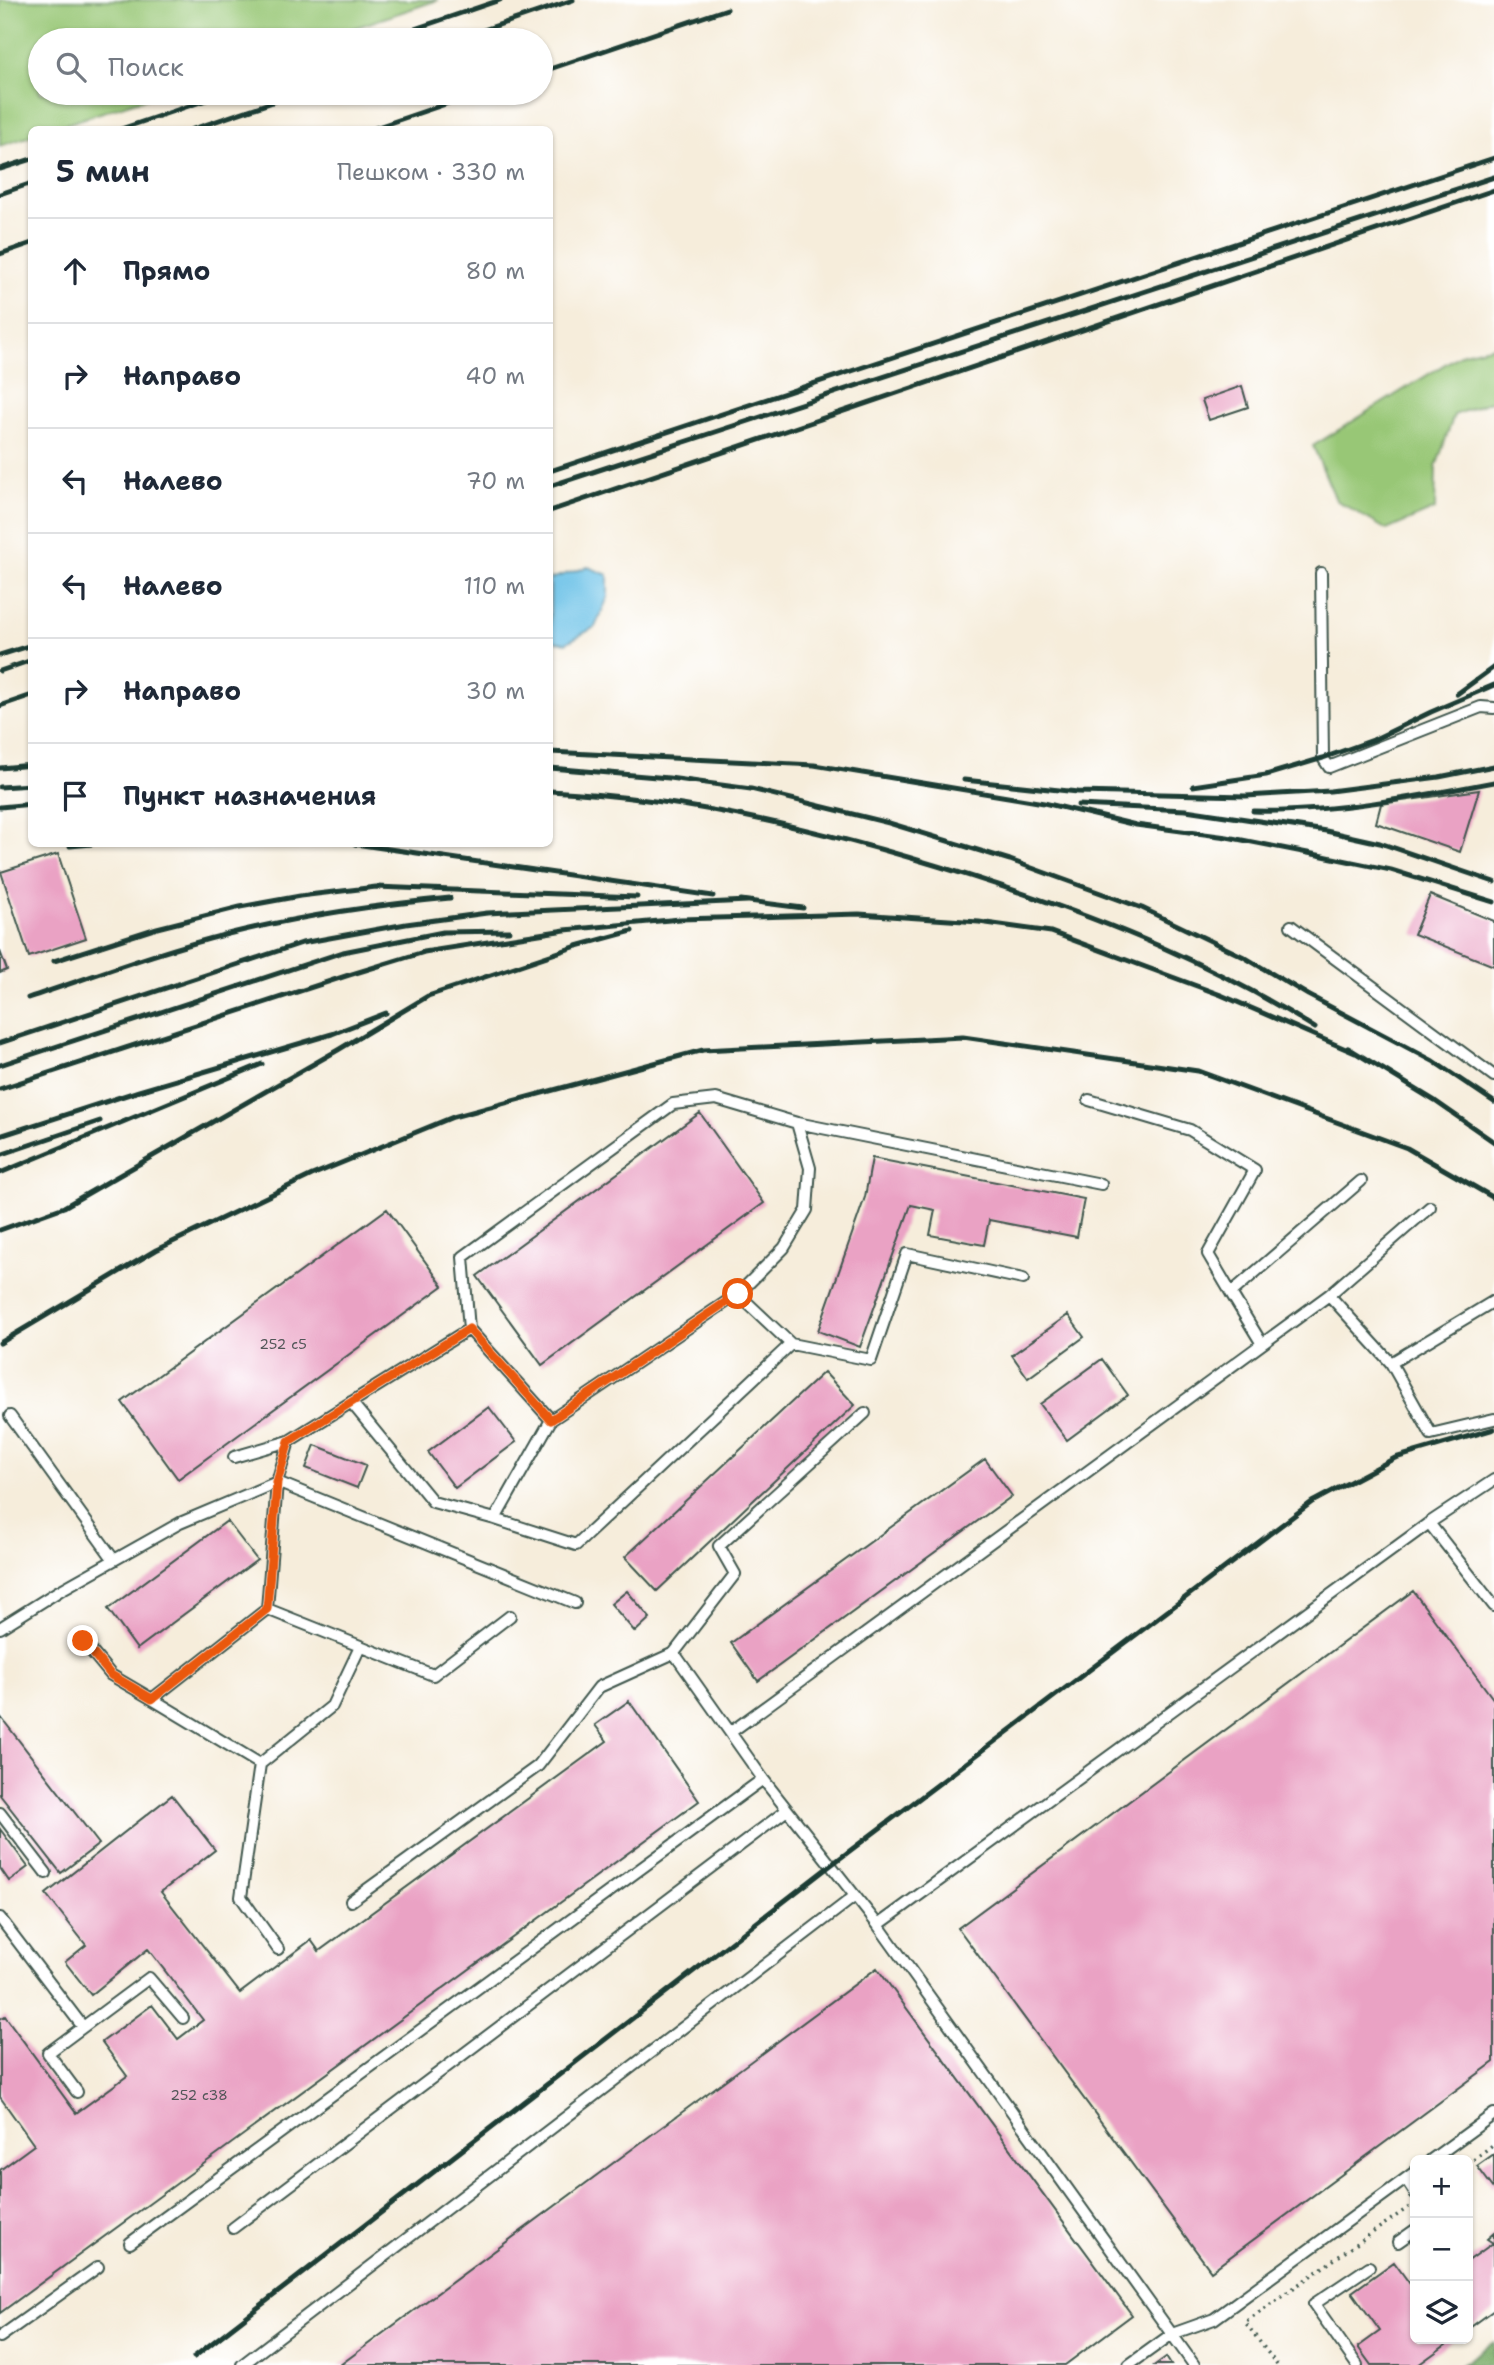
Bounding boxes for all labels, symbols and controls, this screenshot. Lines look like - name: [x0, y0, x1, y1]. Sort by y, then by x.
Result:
- search box: [28, 28, 553, 105]
- icon: search: [52, 48, 90, 86]
- text: Поиск: [108, 49, 184, 84]
- text: 5 мин: [56, 151, 150, 192]
- text: Пешком · 330 m: [337, 157, 525, 187]
- icon: ahead: [56, 252, 94, 290]
- text: Прямо: [123, 253, 211, 288]
- text: 80 m: [466, 256, 525, 286]
- icon: right: [56, 357, 94, 395]
- text: Направо: [123, 358, 241, 393]
- text: 40 m: [465, 361, 525, 391]
- icon: left: [56, 462, 94, 500]
- text: Налево: [123, 463, 223, 498]
- text: 70 m: [466, 466, 525, 496]
- icon: left: [56, 567, 94, 605]
- text: Налево: [123, 568, 223, 603]
- text: 110 m: [463, 571, 525, 601]
- icon: right: [56, 672, 94, 710]
- text: Направо: [123, 673, 241, 708]
- text: 30 m: [466, 676, 525, 706]
- icon: arrive: [56, 777, 94, 815]
- text: Пункт назначения: [123, 778, 376, 813]
- route start: [722, 1278, 753, 1309]
- house number: 252 с5: [259, 1335, 307, 1353]
- route end: [67, 1625, 98, 1656]
- house number: 252 с38: [170, 2086, 228, 2104]
- map controls: [1410, 2155, 1473, 2344]
- button: +: [1410, 2155, 1473, 2218]
- button: −: [1410, 2218, 1473, 2281]
- button: layers: [1410, 2281, 1473, 2344]

